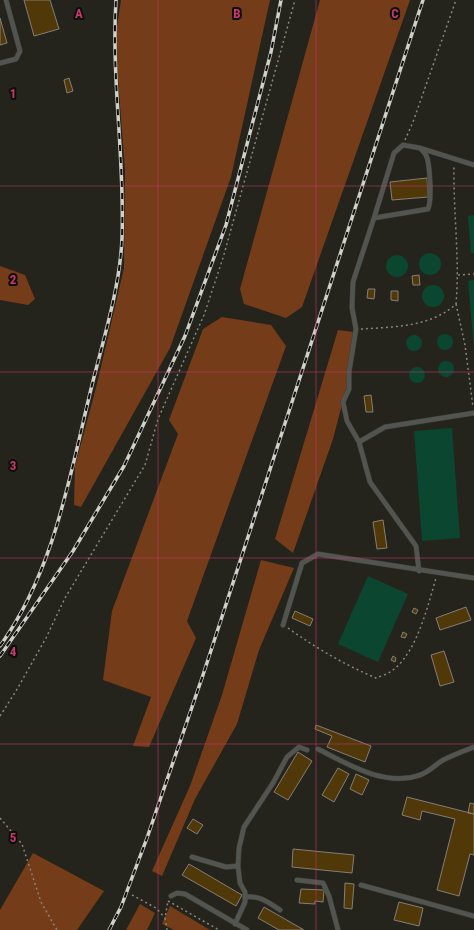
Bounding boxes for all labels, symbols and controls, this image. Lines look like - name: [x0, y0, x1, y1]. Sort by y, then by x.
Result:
- text: A: [75, 6, 83, 21]
- text: B: [233, 6, 241, 21]
- text: C: [391, 6, 399, 21]
- text: 1: [10, 86, 16, 101]
- text: 2: [10, 272, 17, 287]
- text: 3: [10, 458, 16, 473]
- text: 4: [10, 644, 17, 659]
- text: 5: [10, 830, 17, 845]

